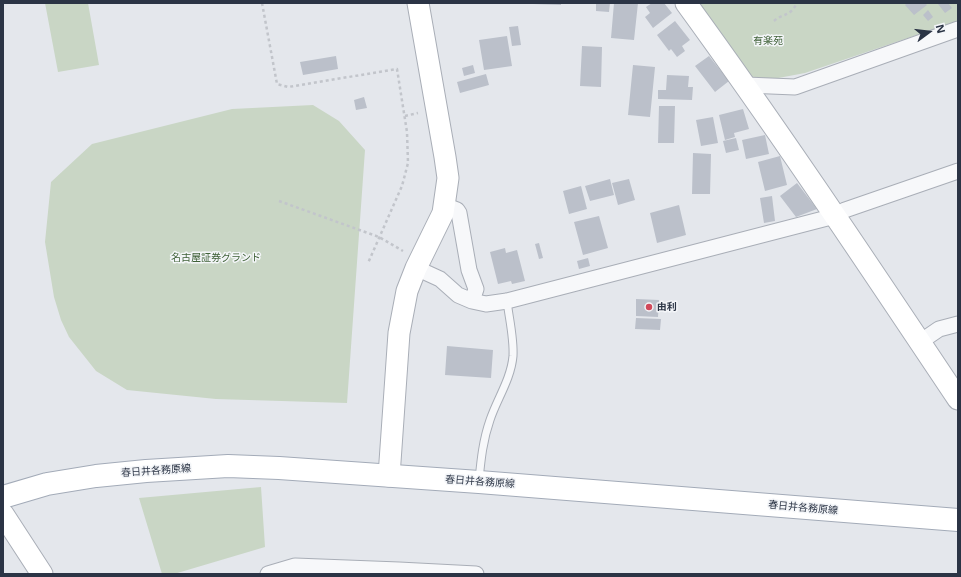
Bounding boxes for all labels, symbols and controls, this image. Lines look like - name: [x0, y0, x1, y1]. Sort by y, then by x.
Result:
- north arrow: [909, 12, 949, 52]
- text: N: [933, 22, 949, 35]
- park label: 有楽苑: [753, 35, 783, 47]
- park label: 名古屋証券グランド: [171, 252, 261, 264]
- place label: 由利: [657, 301, 677, 313]
- marker: 由利: [644, 302, 654, 312]
- street label: 春日井各務原線: [121, 463, 191, 479]
- street label: 春日井各務原線: [445, 474, 515, 490]
- street label: 春日井各務原線: [768, 499, 838, 517]

